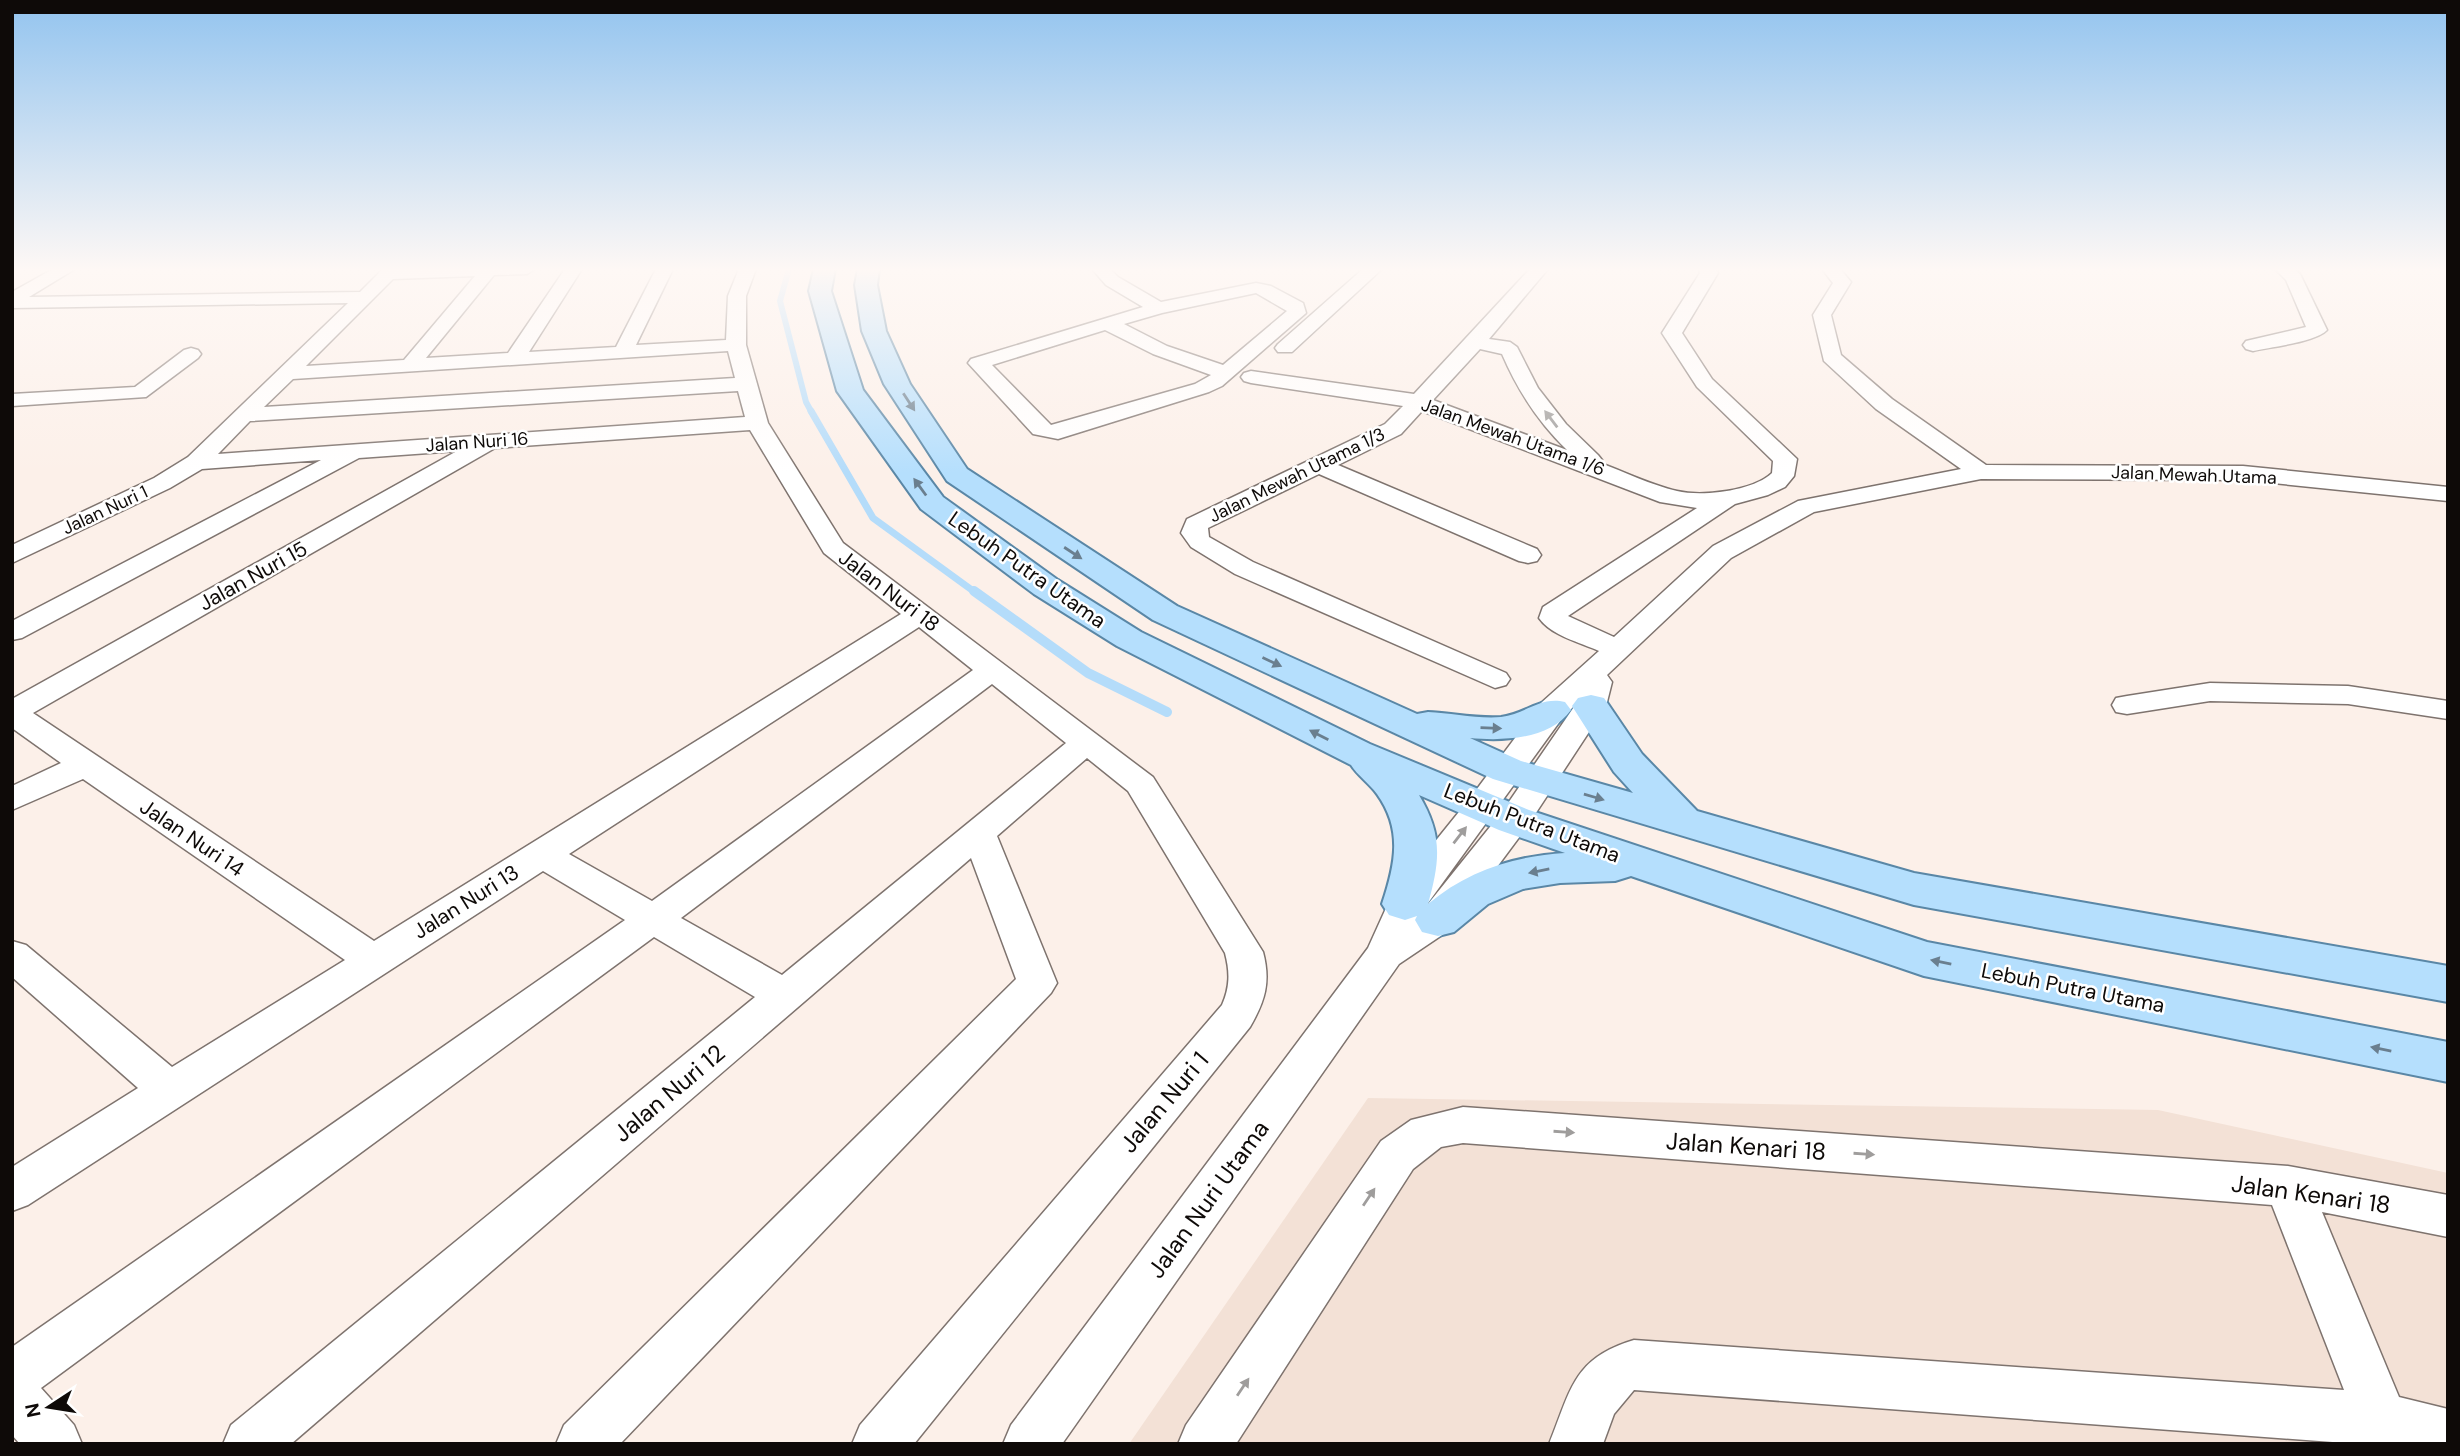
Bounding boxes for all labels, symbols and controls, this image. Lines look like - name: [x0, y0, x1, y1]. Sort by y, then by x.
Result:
- one-way arrow: [902, 392, 915, 412]
- street label: Jalan Mewah Utama 1/6: [1418, 393, 1608, 481]
- one-way arrow: [1543, 411, 1558, 429]
- street label: Jalan Mewah Utama 1/3: [1205, 422, 1389, 528]
- street label: Jalan Nuri 16: [425, 426, 529, 458]
- street label: Jalan Mewah Utama: [2111, 460, 2277, 490]
- one-way arrow: [914, 478, 928, 496]
- street label: Jalan Nuri 1: [58, 480, 152, 540]
- street label: Lebuh Putra Utama: [943, 505, 1111, 635]
- street label: Jalan Nuri 15: [194, 535, 312, 617]
- street label: Jalan Nuri 18: [833, 544, 945, 638]
- one-way arrow: [1064, 546, 1082, 560]
- one-way arrow: [1262, 656, 1282, 668]
- one-way arrow: [1480, 723, 1502, 734]
- one-way arrow: [1309, 729, 1329, 741]
- street label: Lebuh Putra Utama: [1440, 777, 1624, 869]
- street label: Jalan Nuri 14: [134, 793, 250, 883]
- one-way arrow: [1584, 793, 1605, 803]
- one-way arrow: [1452, 826, 1466, 844]
- street label: Jalan Nuri 13: [408, 858, 524, 946]
- one-way arrow: [1527, 865, 1549, 876]
- street label: Lebuh Putra Utama: [1979, 956, 2167, 1020]
- one-way arrow: [1930, 957, 1952, 968]
- street label: Jalan Nuri 12: [607, 1037, 731, 1149]
- one-way arrow: [2370, 1043, 2392, 1054]
- street label: Jalan Nuri 1: [1113, 1045, 1215, 1159]
- street label: Jalan Nuri Utama: [1140, 1114, 1276, 1284]
- street label: Jalan Kenari 18: [1665, 1125, 1827, 1167]
- one-way arrow: [1553, 1127, 1575, 1138]
- one-way arrow: [1854, 1149, 1876, 1160]
- street label: Jalan Kenari 18: [2229, 1167, 2393, 1221]
- one-way arrow: [1362, 1188, 1375, 1207]
- north arrow: [14, 1372, 84, 1442]
- one-way arrow: [1236, 1378, 1250, 1396]
- text: N: [19, 1401, 47, 1420]

